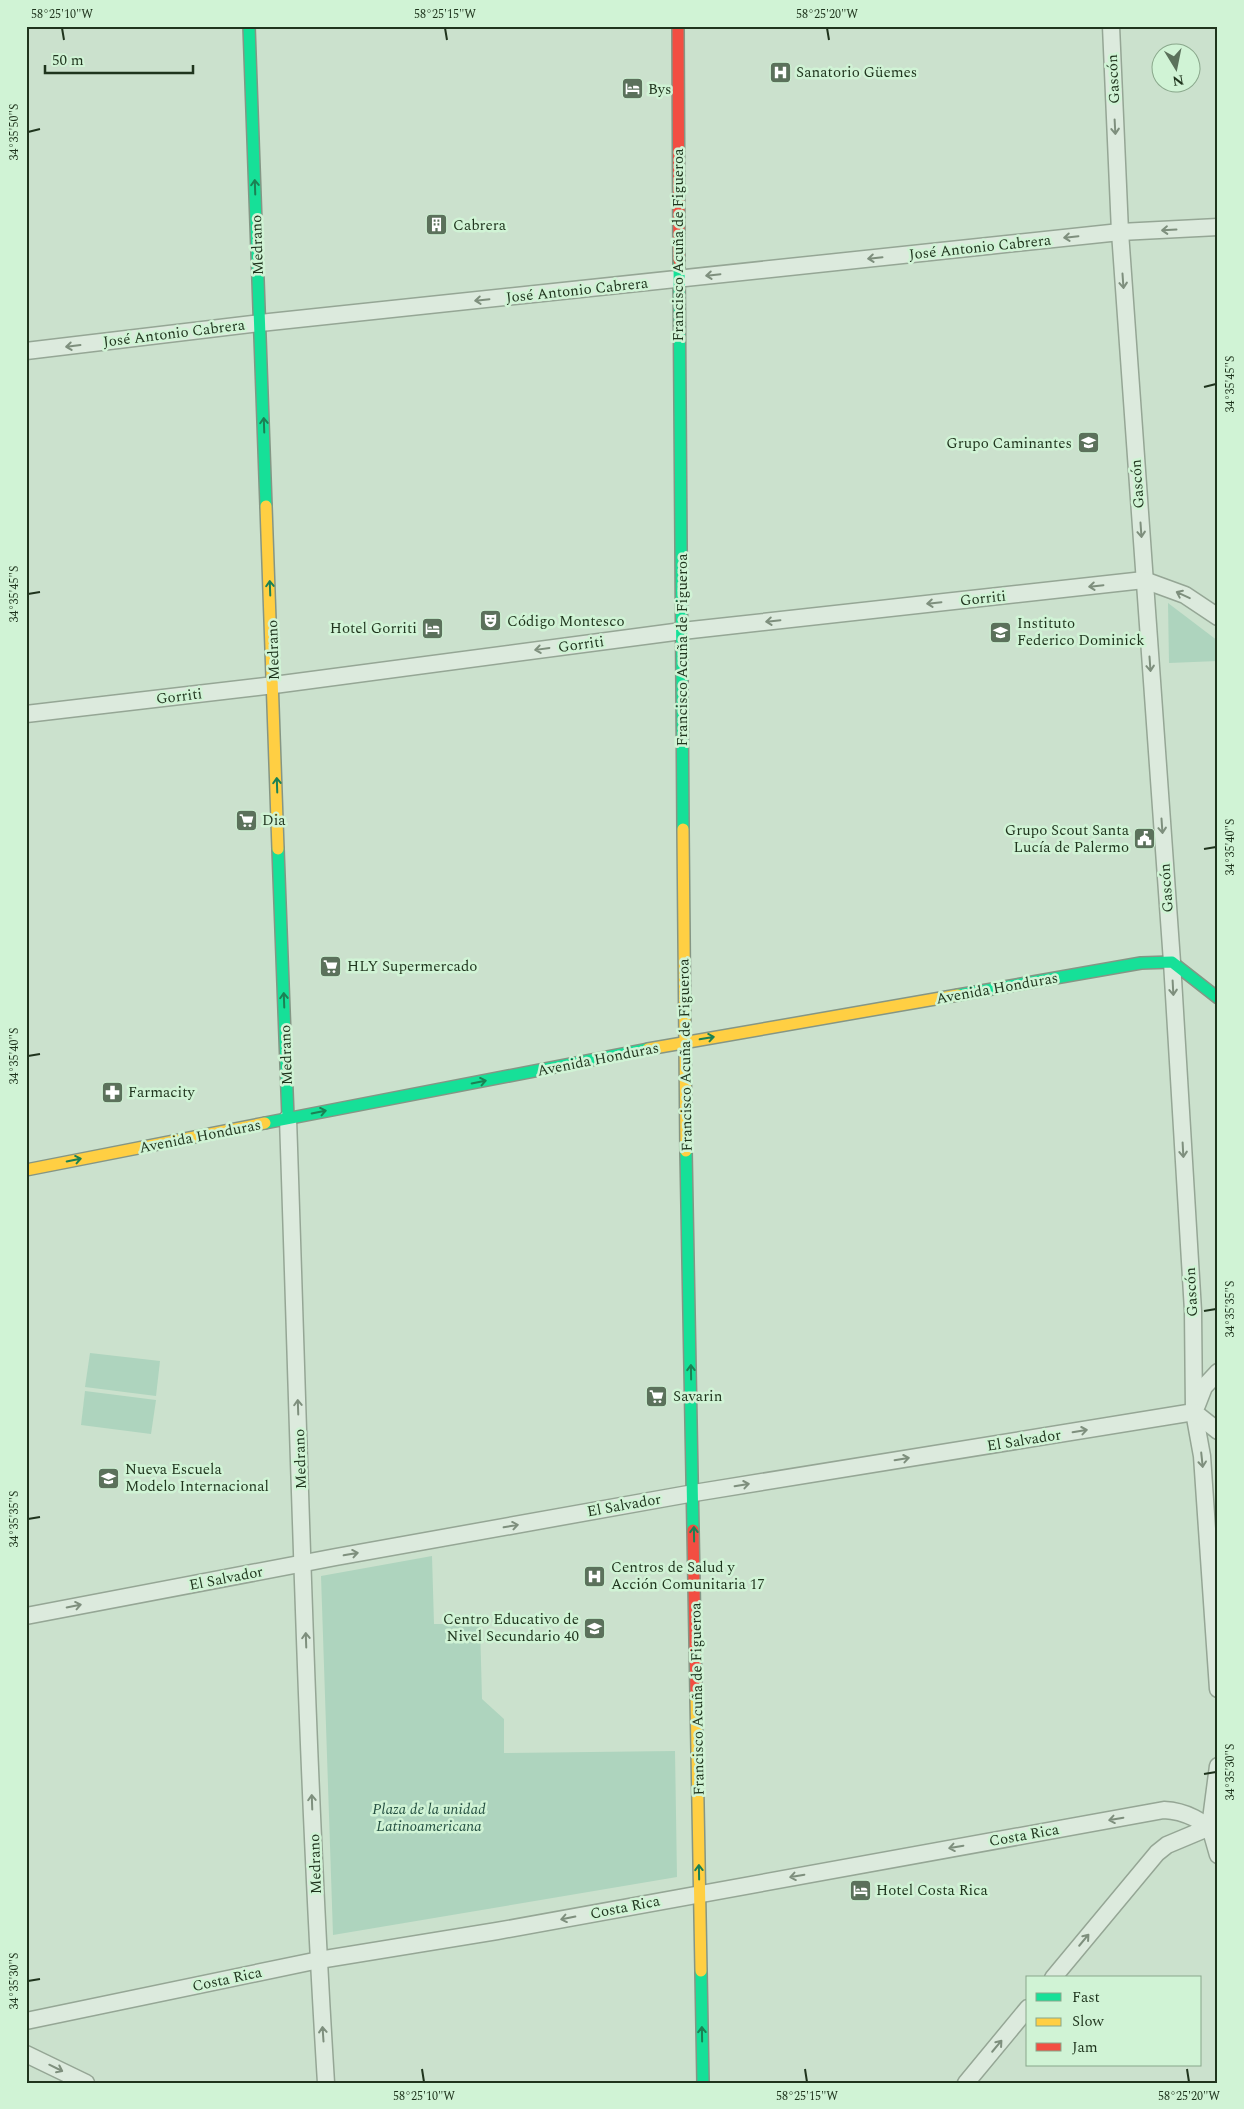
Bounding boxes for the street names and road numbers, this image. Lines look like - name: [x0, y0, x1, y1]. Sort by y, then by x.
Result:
- street label: Gascón: [1101, 53, 1126, 104]
- street label: Francisco Acuña de Figueroa: [667, 148, 690, 342]
- street label: Medrano: [245, 214, 270, 276]
- street label: José Antonio Cabrera: [908, 229, 1053, 266]
- street label: José Antonio Cabrera: [505, 272, 650, 309]
- street label: José Antonio Cabrera: [102, 313, 247, 354]
- street label: Gascón: [1124, 458, 1151, 509]
- street label: Francisco Acuña de Figueroa: [671, 553, 694, 747]
- street label: Gorriti: [959, 585, 1007, 612]
- street label: Medrano: [261, 619, 286, 681]
- street label: Gorriti: [557, 630, 606, 659]
- street label: Gorriti: [155, 682, 203, 711]
- street label: Gascón: [1153, 862, 1180, 913]
- street label: Francisco Acuña de Figueroa: [672, 958, 699, 1152]
- street label: Avenida Honduras: [934, 966, 1060, 1011]
- street label: Medrano: [274, 1024, 299, 1086]
- street label: Avenida Honduras: [535, 1036, 661, 1083]
- street label: Avenida Honduras: [137, 1113, 263, 1160]
- street label: Gascón: [1179, 1266, 1204, 1317]
- street label: El Salvador: [985, 1423, 1063, 1458]
- street label: Medrano: [288, 1428, 313, 1490]
- street label: El Salvador: [585, 1488, 663, 1523]
- street label: El Salvador: [187, 1560, 265, 1597]
- street label: Francisco Acuña de Figueroa: [684, 1602, 711, 1796]
- street label: Costa Rica: [987, 1818, 1062, 1853]
- street label: Medrano: [303, 1833, 328, 1895]
- street label: Costa Rica: [588, 1889, 663, 1926]
- street label: Costa Rica: [190, 1961, 265, 1998]

